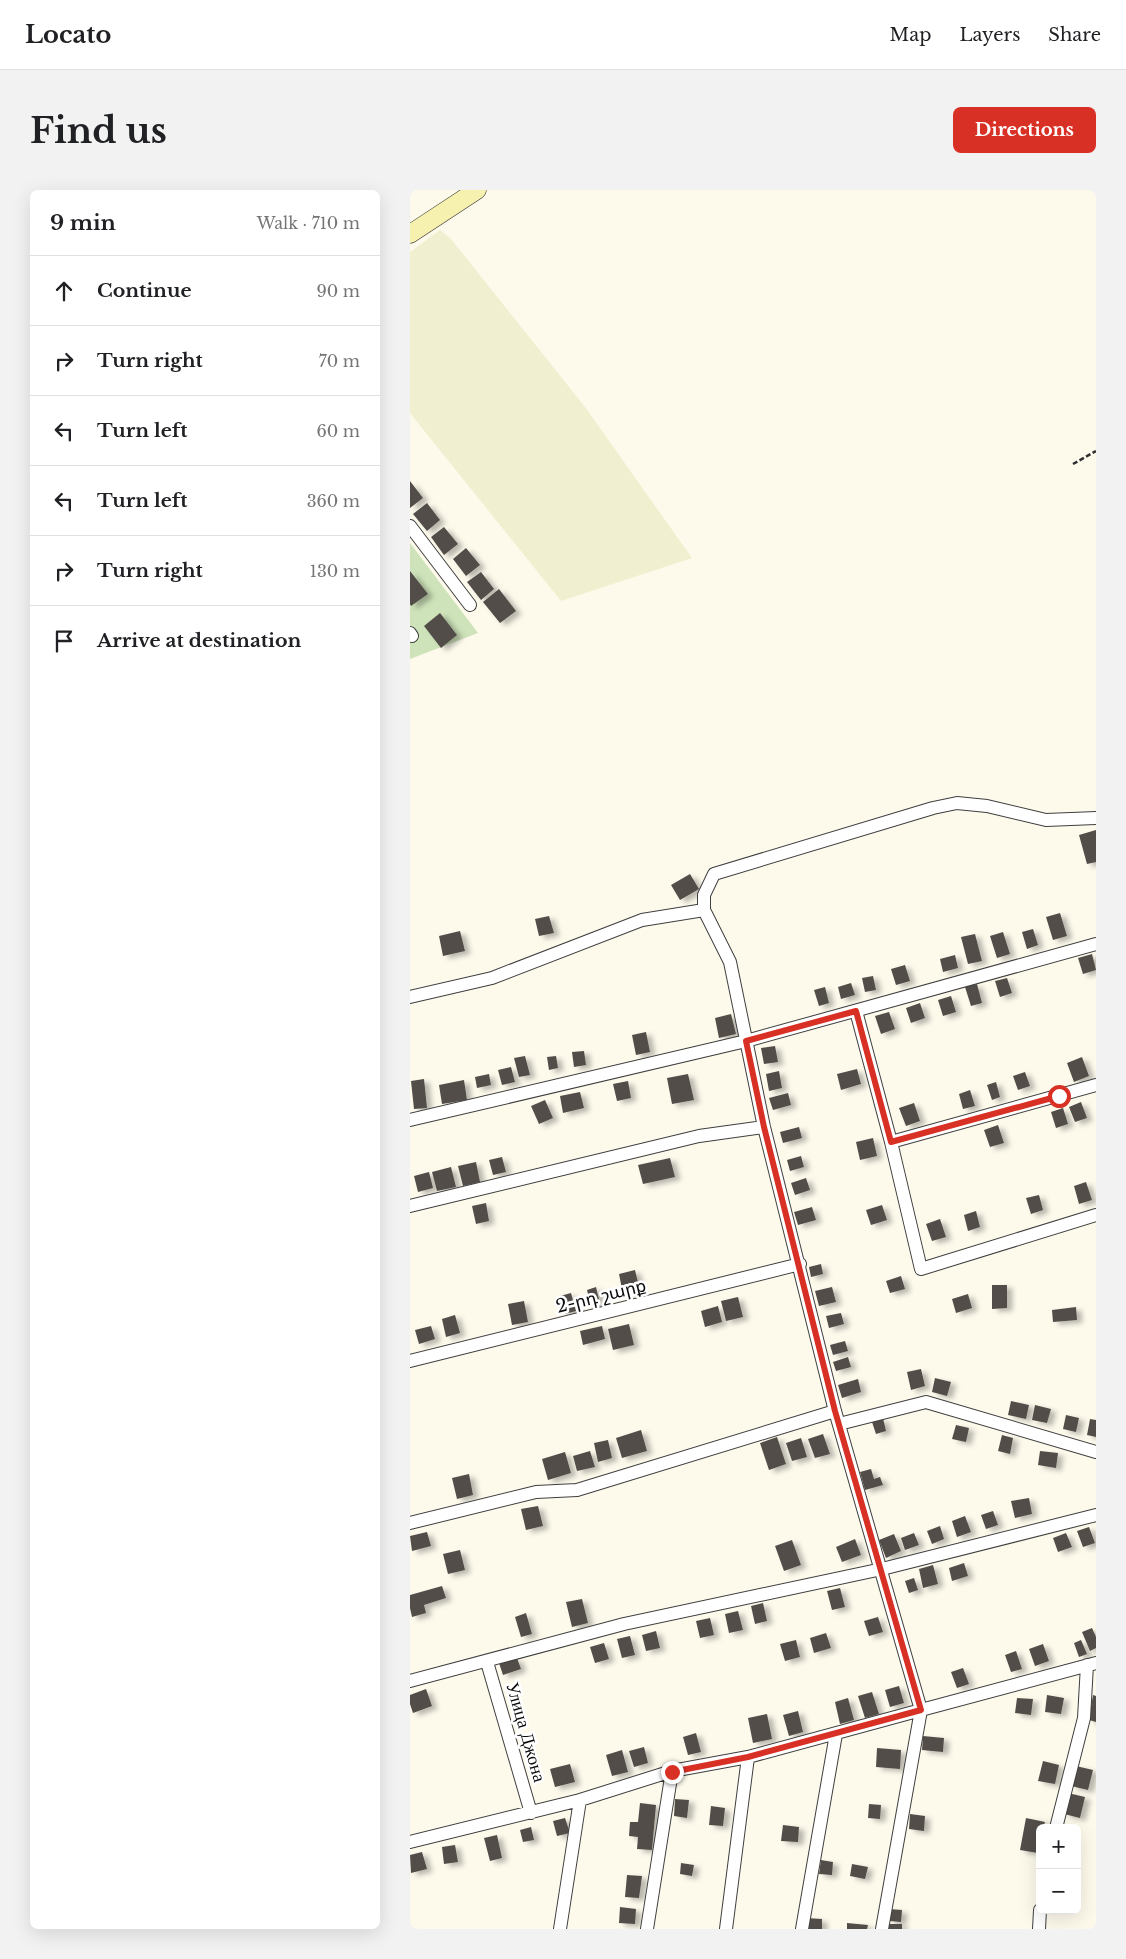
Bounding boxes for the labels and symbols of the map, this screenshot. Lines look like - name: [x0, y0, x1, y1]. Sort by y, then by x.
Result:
- route start: [1048, 1085, 1071, 1108]
- street label: 2-րդ շարք: [554, 1274, 648, 1318]
- street label: Улица Джона: [501, 1679, 551, 1785]
- route end: [661, 1761, 684, 1784]

